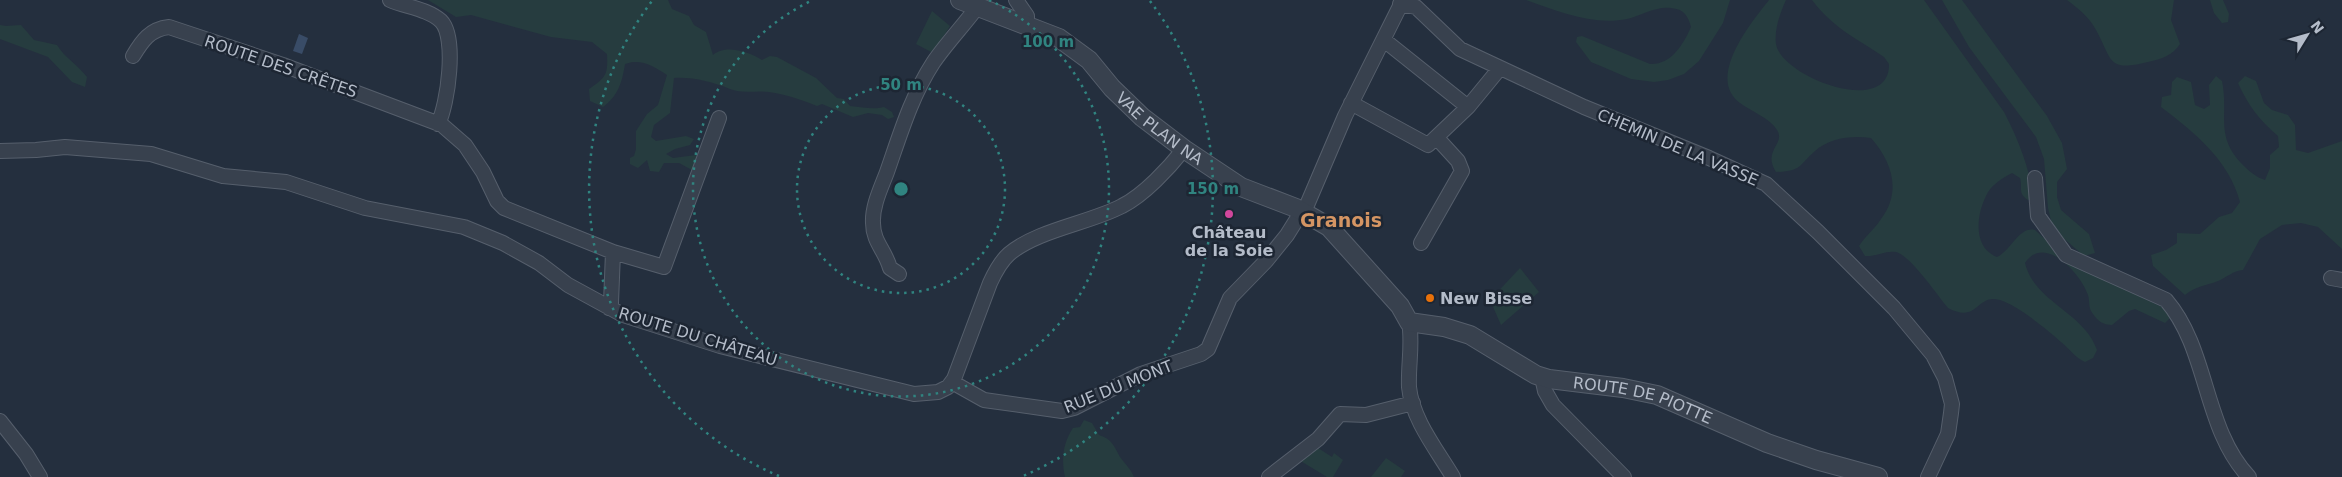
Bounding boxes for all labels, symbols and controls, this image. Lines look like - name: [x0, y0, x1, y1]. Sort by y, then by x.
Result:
- north arrow: [2282, 10, 2332, 60]
- text: N: [2307, 18, 2327, 37]
- street label: ROUTE DES CRÊTES: [202, 31, 360, 102]
- text: 100 m: [1022, 33, 1074, 51]
- text: 50 m: [880, 76, 922, 94]
- street label: VAE PLAN NA: [1112, 88, 1206, 169]
- street label: CHEMIN DE LA VASSE: [1594, 105, 1761, 190]
- centre of rings: [892, 180, 910, 198]
- text: 150 m: [1187, 180, 1239, 198]
- marker: Château de la Soie: [1223, 208, 1235, 220]
- district label: Granois: [1300, 209, 1382, 231]
- place label: Château de la Soie: [1185, 223, 1273, 260]
- place label: New Bisse: [1440, 289, 1532, 308]
- marker: New Bisse: [1424, 292, 1436, 304]
- street label: ROUTE DU CHÂTEAU: [616, 303, 780, 370]
- street label: RUE DU MONT: [1061, 356, 1175, 417]
- street label: ROUTE DE PIOTTE: [1572, 373, 1715, 428]

